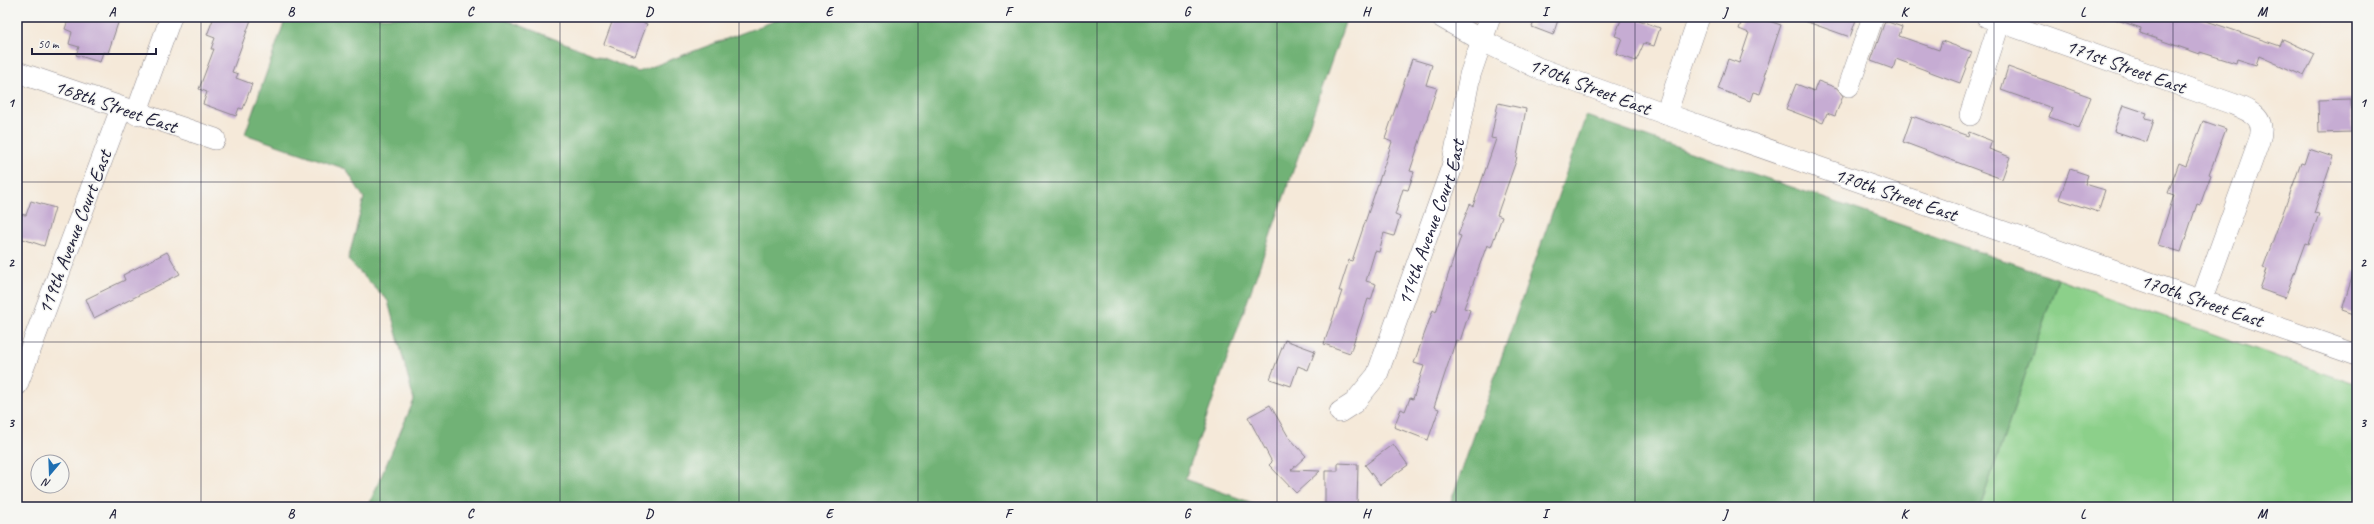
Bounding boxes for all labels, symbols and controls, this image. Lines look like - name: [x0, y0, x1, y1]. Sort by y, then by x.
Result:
- text: A: [109, 4, 117, 20]
- text: B: [288, 4, 296, 20]
- text: C: [467, 4, 475, 20]
- text: D: [645, 4, 654, 20]
- text: E: [826, 4, 835, 20]
- text: F: [1005, 4, 1014, 20]
- text: G: [1184, 4, 1192, 20]
- text: H: [1362, 4, 1372, 20]
- text: I: [1542, 4, 1551, 20]
- text: J: [1722, 4, 1729, 20]
- text: K: [1901, 4, 1911, 20]
- text: L: [2080, 4, 2087, 20]
- text: M: [2257, 4, 2268, 20]
- scale bar: [32, 30, 156, 56]
- street label: 171st Street East: [2063, 33, 2191, 100]
- text: 50 m: [38, 36, 60, 52]
- street label: 170th Street East: [1526, 52, 1656, 122]
- street label: 168th Street East: [51, 74, 183, 140]
- text: 1: [8, 95, 16, 111]
- text: 1: [2360, 95, 2368, 111]
- street label: 114th Avenue Court East: [1391, 135, 1471, 308]
- street label: 119th Avenue Court East: [32, 145, 118, 318]
- street label: 170th Street East: [1831, 162, 1963, 228]
- text: 2: [8, 255, 15, 271]
- text: 2: [2360, 255, 2367, 271]
- street label: 170th Street East: [2137, 268, 2269, 334]
- text: 3: [8, 415, 15, 431]
- text: 3: [2360, 415, 2367, 431]
- north arrow: [30, 454, 70, 494]
- text: N: [39, 475, 52, 491]
- text: A: [109, 506, 117, 522]
- text: B: [288, 506, 296, 522]
- text: C: [467, 506, 475, 522]
- text: D: [645, 506, 654, 522]
- text: E: [826, 506, 835, 522]
- text: F: [1005, 506, 1014, 522]
- text: G: [1184, 506, 1192, 522]
- text: H: [1362, 506, 1372, 522]
- text: I: [1542, 506, 1551, 522]
- text: J: [1722, 506, 1729, 522]
- text: K: [1901, 506, 1911, 522]
- text: L: [2080, 506, 2087, 522]
- text: M: [2257, 506, 2268, 522]

